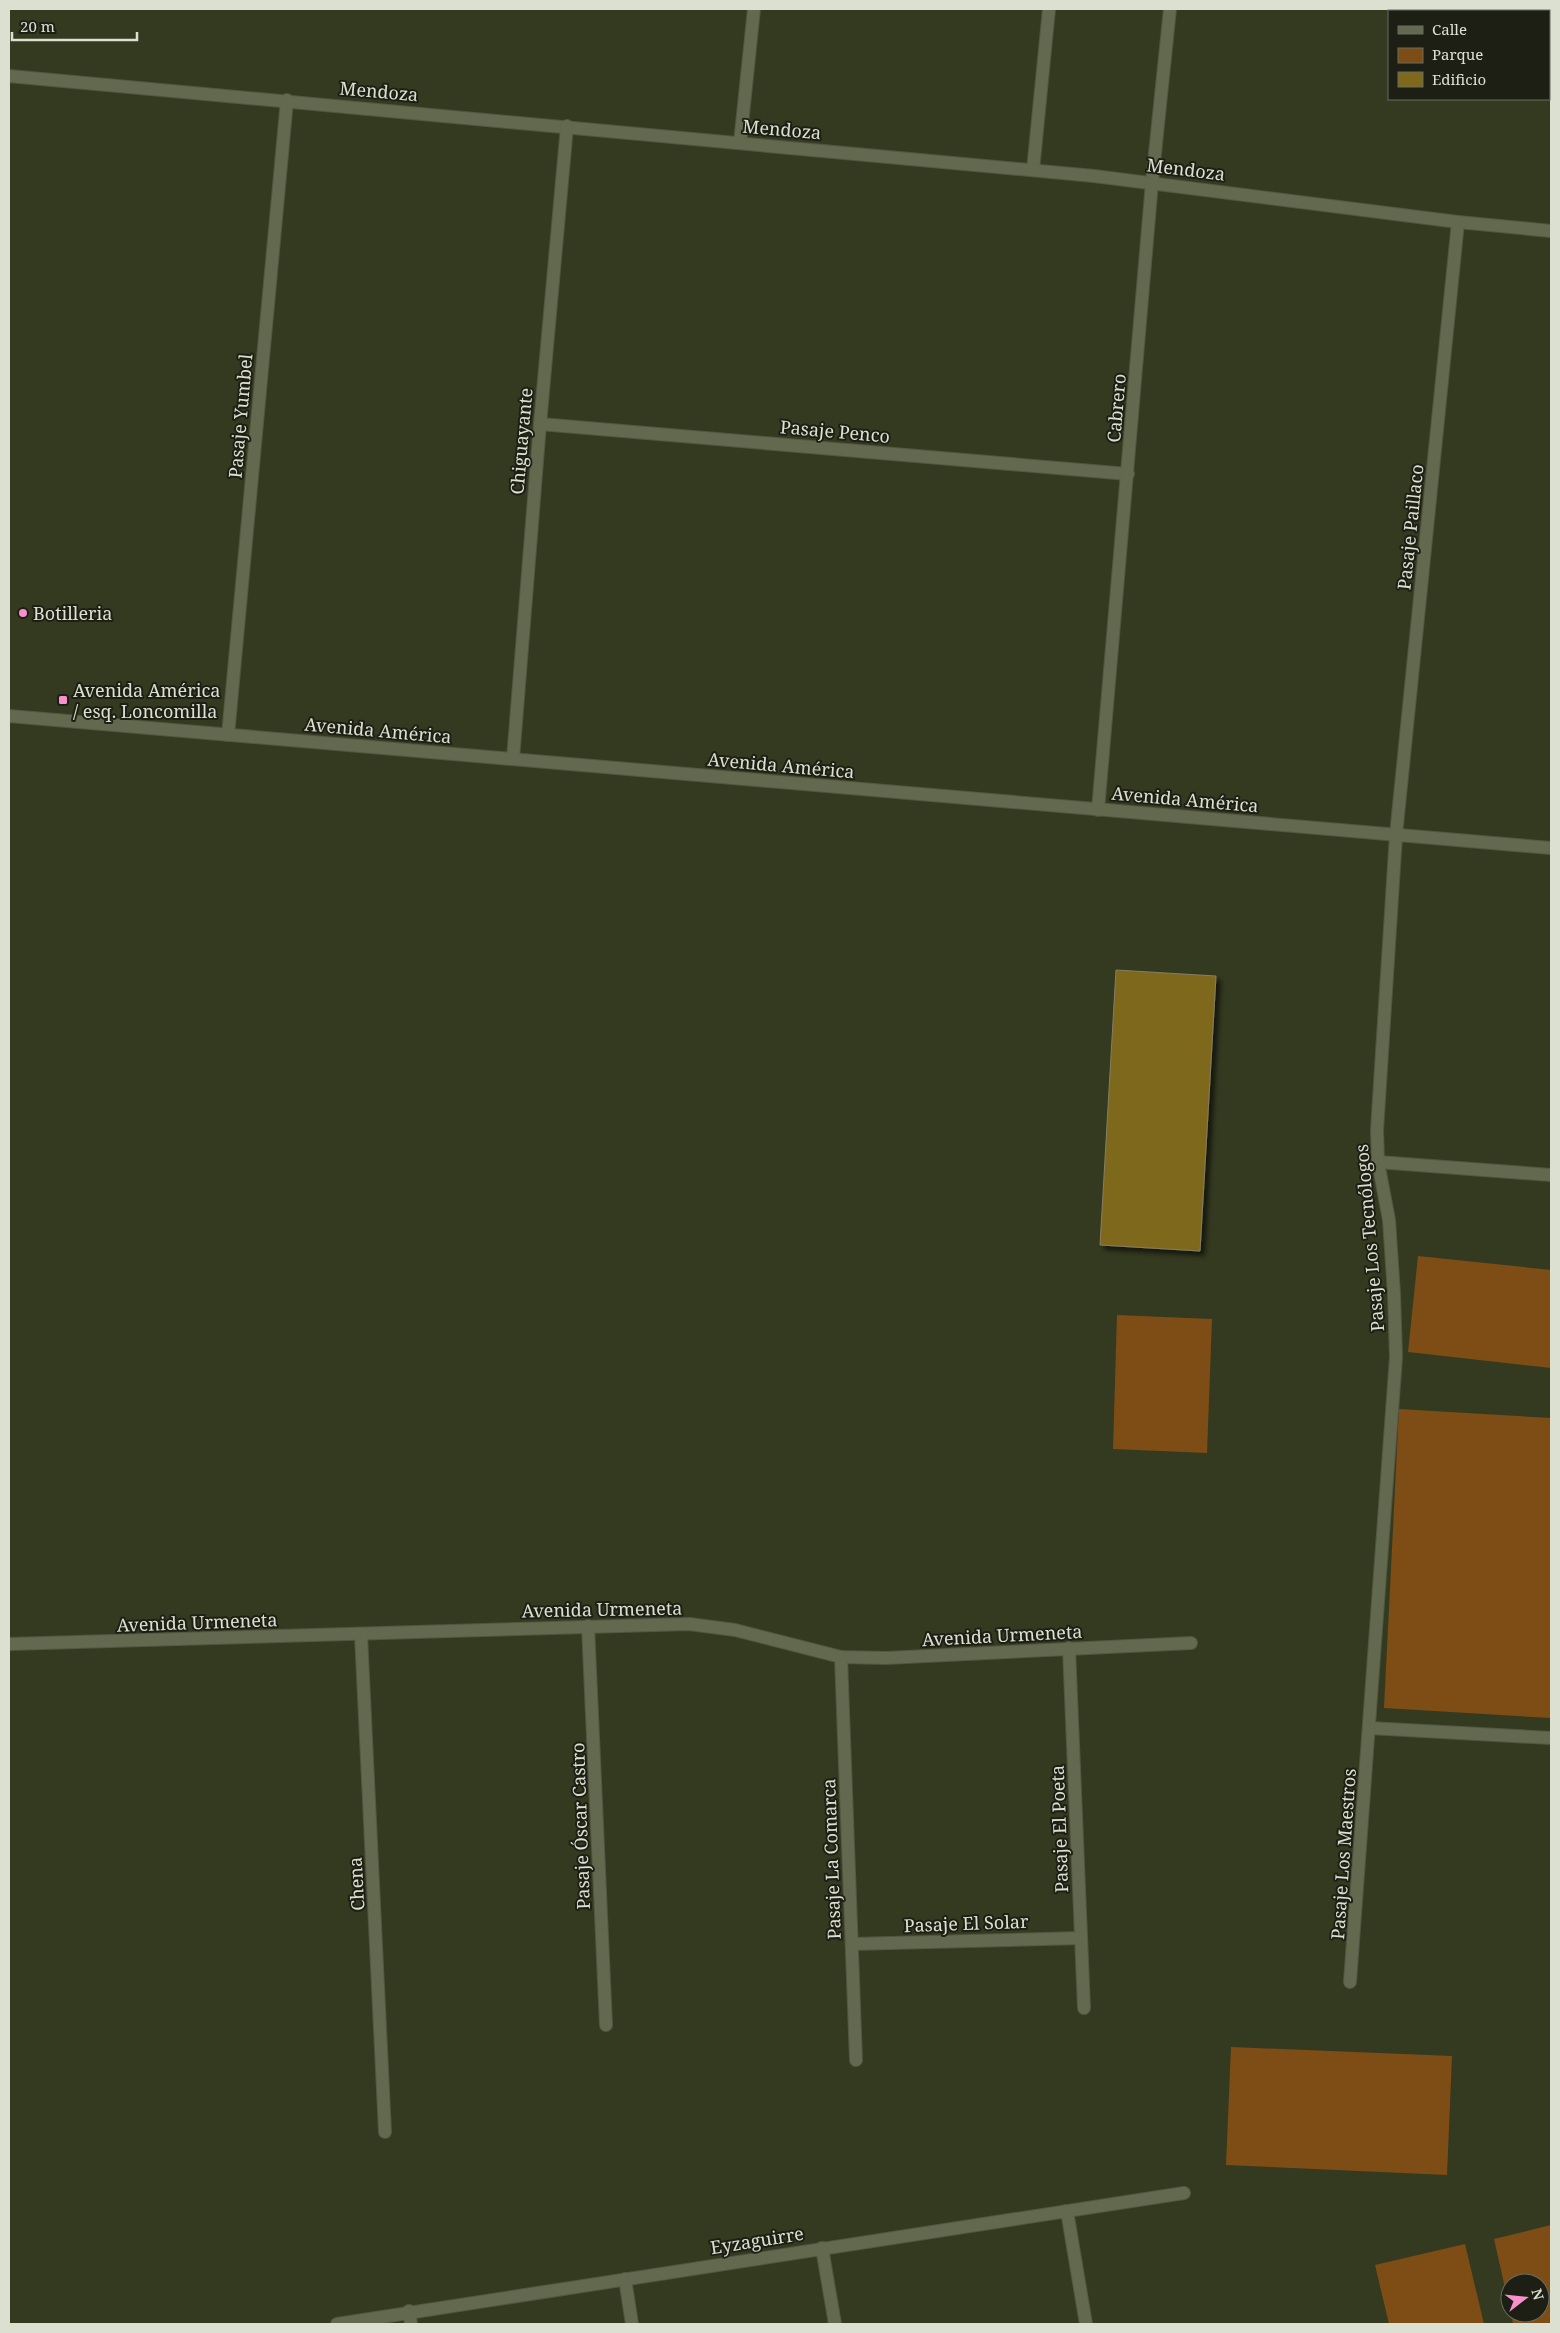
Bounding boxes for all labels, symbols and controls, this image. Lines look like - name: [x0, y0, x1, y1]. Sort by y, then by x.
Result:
- scale bar: [12, 10, 138, 42]
- legend: [1388, 10, 1550, 100]
- text: 20 m: [20, 16, 55, 36]
- text: Calle: [1432, 19, 1467, 39]
- text: Parque: [1432, 44, 1483, 64]
- text: Edificio: [1432, 69, 1486, 89]
- street label: Mendoza: [339, 76, 419, 106]
- street label: Mendoza: [742, 114, 822, 144]
- street label: Mendoza: [1145, 152, 1227, 186]
- street label: Pasaje Yumbel: [223, 352, 257, 479]
- street label: Cabrero: [1101, 372, 1131, 444]
- street label: Chiguayante: [504, 387, 538, 495]
- street label: Pasaje Penco: [779, 414, 891, 448]
- street label: Pasaje Paillaco: [1391, 463, 1429, 591]
- place label: Botilleria: [33, 601, 112, 625]
- marker: Botilleria: [17, 607, 29, 619]
- place label: Avenida América / esq. Loncomilla: [73, 678, 220, 723]
- marker: Avenida América / esq. Loncomilla: [57, 694, 69, 706]
- street label: Avenida América: [304, 712, 452, 748]
- street label: Avenida América: [707, 747, 855, 783]
- street label: Avenida América: [1111, 781, 1259, 817]
- street label: Pasaje Los Tecnólogos: [1349, 1143, 1389, 1333]
- street label: Avenida Urmeneta: [521, 1596, 683, 1622]
- street label: Avenida Urmeneta: [116, 1607, 278, 1637]
- street label: Avenida Urmeneta: [921, 1619, 1083, 1651]
- street label: Pasaje Óscar Castro: [565, 1742, 595, 1910]
- street label: Pasaje El Poeta: [1045, 1765, 1073, 1893]
- street label: Pasaje Los Maestros: [1325, 1768, 1361, 1940]
- street label: Pasaje La Comarca: [816, 1778, 846, 1940]
- street label: Chena: [343, 1856, 369, 1912]
- street label: Pasaje El Solar: [903, 1909, 1029, 1937]
- street label: Eyzaguirre: [709, 2221, 805, 2259]
- north arrow: [1500, 2273, 1550, 2323]
- text: N: [1527, 2286, 1549, 2302]

